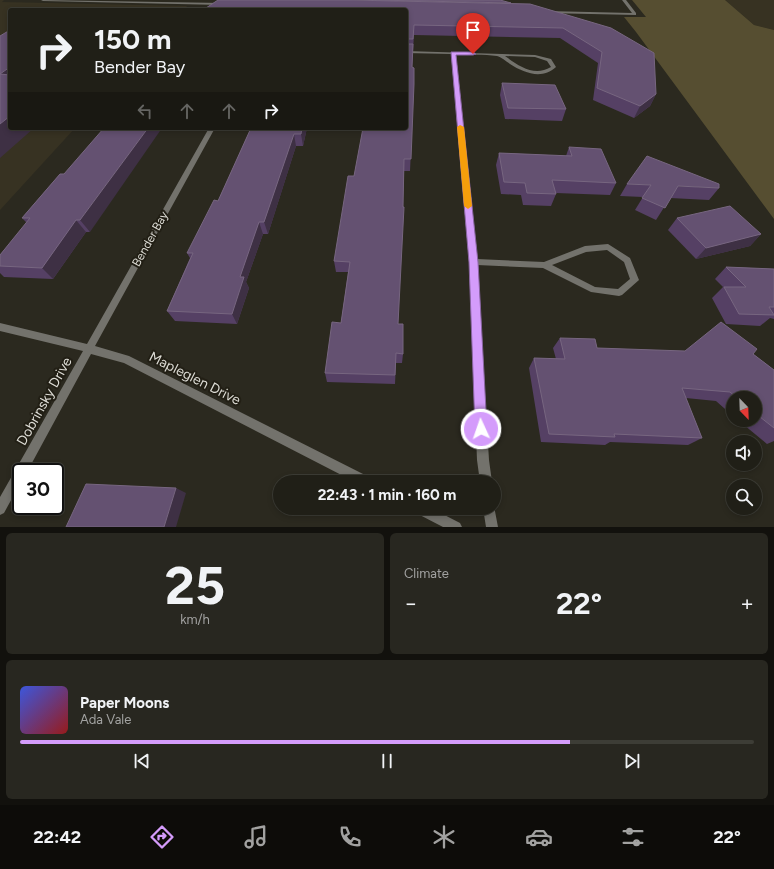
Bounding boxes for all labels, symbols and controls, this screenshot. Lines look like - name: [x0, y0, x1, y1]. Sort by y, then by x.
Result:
- pin: [456, 13, 490, 54]
- icon: arrive: [462, 19, 484, 41]
- text: 150 m: [94, 22, 171, 56]
- icon: right: [28, 24, 80, 76]
- text: Bender Bay: [94, 56, 185, 78]
- icon: left: [134, 100, 156, 122]
- icon: ahead: [176, 100, 198, 122]
- icon: ahead: [218, 100, 240, 122]
- icon: right: [260, 100, 282, 122]
- street label: Bender Bay: [129, 208, 171, 269]
- street label: Mapleglen Drive: [146, 348, 244, 409]
- street label: Dobrinsky Drive: [13, 354, 76, 448]
- north arrow: [726, 391, 762, 427]
- map controls: [726, 391, 762, 515]
- position arrow: [460, 408, 502, 450]
- button: sound: [726, 435, 762, 471]
- speed limit sign: 30: [12, 463, 64, 515]
- button: search: [726, 479, 762, 515]
- text: 22:43 · 1 min · 160 m: [318, 486, 456, 504]
- text: 25: [165, 555, 225, 617]
- text: Climate: [404, 566, 449, 581]
- text: 22°: [556, 585, 602, 622]
- text: −: [404, 590, 418, 617]
- text: +: [740, 590, 754, 617]
- text: km/h: [180, 612, 210, 627]
- text: Paper Moons: [80, 694, 169, 712]
- text: Ada Vale: [80, 712, 131, 727]
- icon: previous: [131, 750, 153, 772]
- icon: pause: [376, 750, 398, 772]
- icon: next: [621, 750, 643, 772]
- icon: directions: [148, 823, 176, 851]
- icon: music: [242, 823, 270, 851]
- icon: phone: [336, 823, 364, 851]
- icon: climate: [430, 823, 458, 851]
- icon: car: [525, 823, 553, 851]
- icon: filters: [619, 823, 647, 851]
- text: 22:42: [33, 826, 81, 848]
- text: 22°: [713, 826, 741, 848]

